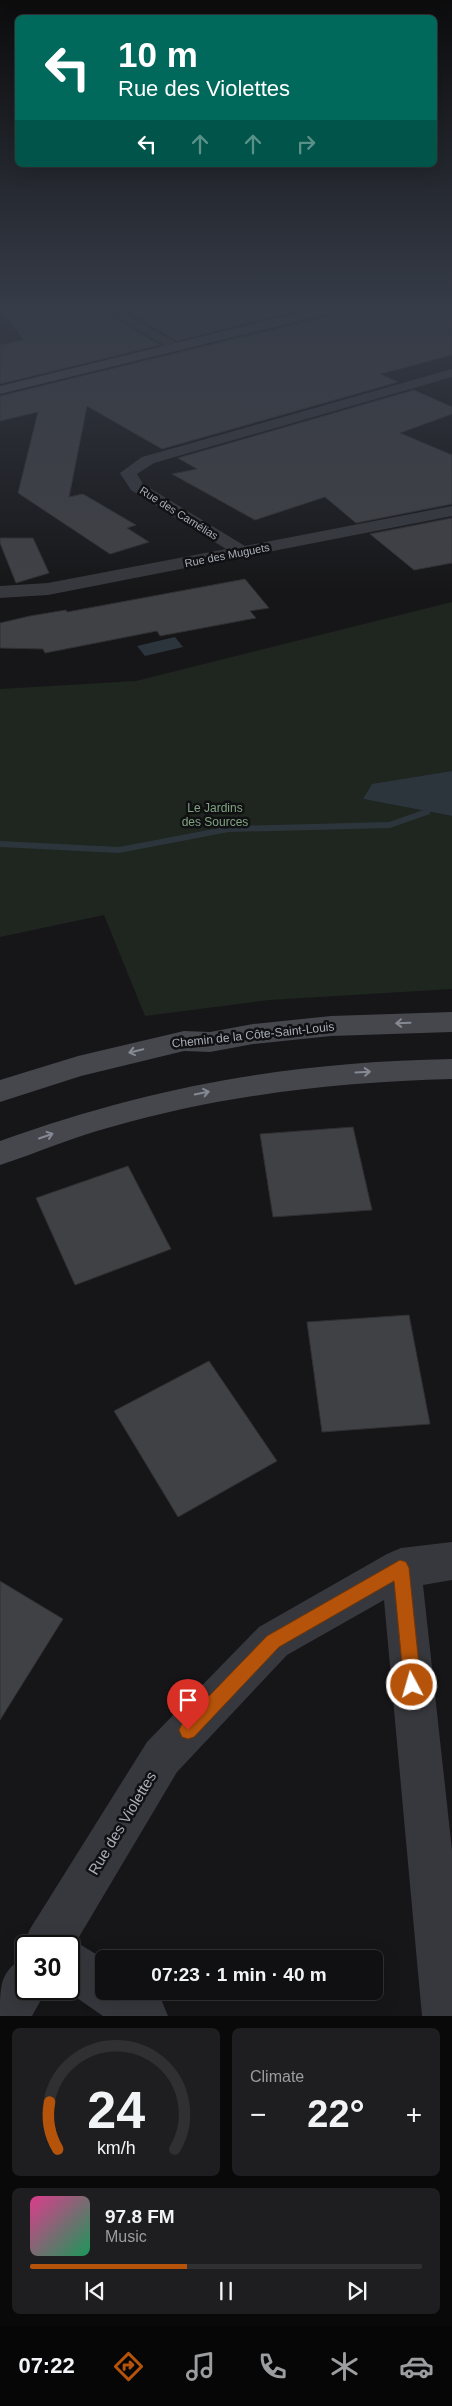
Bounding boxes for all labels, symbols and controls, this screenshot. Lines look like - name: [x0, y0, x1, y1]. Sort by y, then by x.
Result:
- icon: left: [35, 35, 100, 100]
- text: 10 m: [118, 35, 198, 74]
- text: Rue des Violettes: [118, 76, 290, 101]
- icon: left: [133, 130, 161, 158]
- icon: ahead: [186, 130, 214, 158]
- icon: ahead: [239, 130, 267, 158]
- icon: right: [292, 130, 320, 158]
- street label: Rue des Camélias: [138, 484, 221, 542]
- street label: Rue des Muguets: [184, 541, 271, 569]
- park label: Le Jardins des Sources: [182, 801, 248, 829]
- street label: Chemin de la Côte-Saint-Louis: [171, 1019, 335, 1051]
- one-way arrow: [396, 1019, 412, 1028]
- one-way arrow: [128, 1047, 144, 1056]
- one-way arrow: [355, 1067, 371, 1077]
- one-way arrow: [194, 1087, 210, 1097]
- one-way arrow: [38, 1131, 53, 1140]
- position arrow: [385, 1658, 437, 1710]
- pin: [167, 1679, 209, 1730]
- icon: arrive: [174, 1686, 202, 1714]
- street label: Rue des Violettes: [85, 1768, 159, 1878]
- speed limit sign: 30: [15, 1935, 80, 2000]
- text: 07:23 · 1 min · 40 m: [151, 1964, 327, 1985]
- text: Climate: [250, 2068, 304, 2085]
- text: 24: [87, 2081, 145, 2139]
- text: 22°: [307, 2093, 365, 2135]
- text: −: [250, 2099, 266, 2130]
- text: +: [406, 2099, 422, 2130]
- text: km/h: [97, 2138, 135, 2158]
- text: 97.8 FM: [105, 2206, 175, 2227]
- text: Music: [105, 2228, 147, 2245]
- icon: previous: [81, 2277, 109, 2305]
- icon: pause: [212, 2277, 240, 2305]
- icon: next: [343, 2277, 371, 2305]
- icon: directions: [111, 2349, 146, 2384]
- icon: music: [183, 2349, 218, 2384]
- icon: phone: [255, 2349, 290, 2384]
- icon: climate: [327, 2349, 362, 2384]
- icon: car: [399, 2349, 434, 2384]
- text: 07:22: [18, 2353, 75, 2378]

